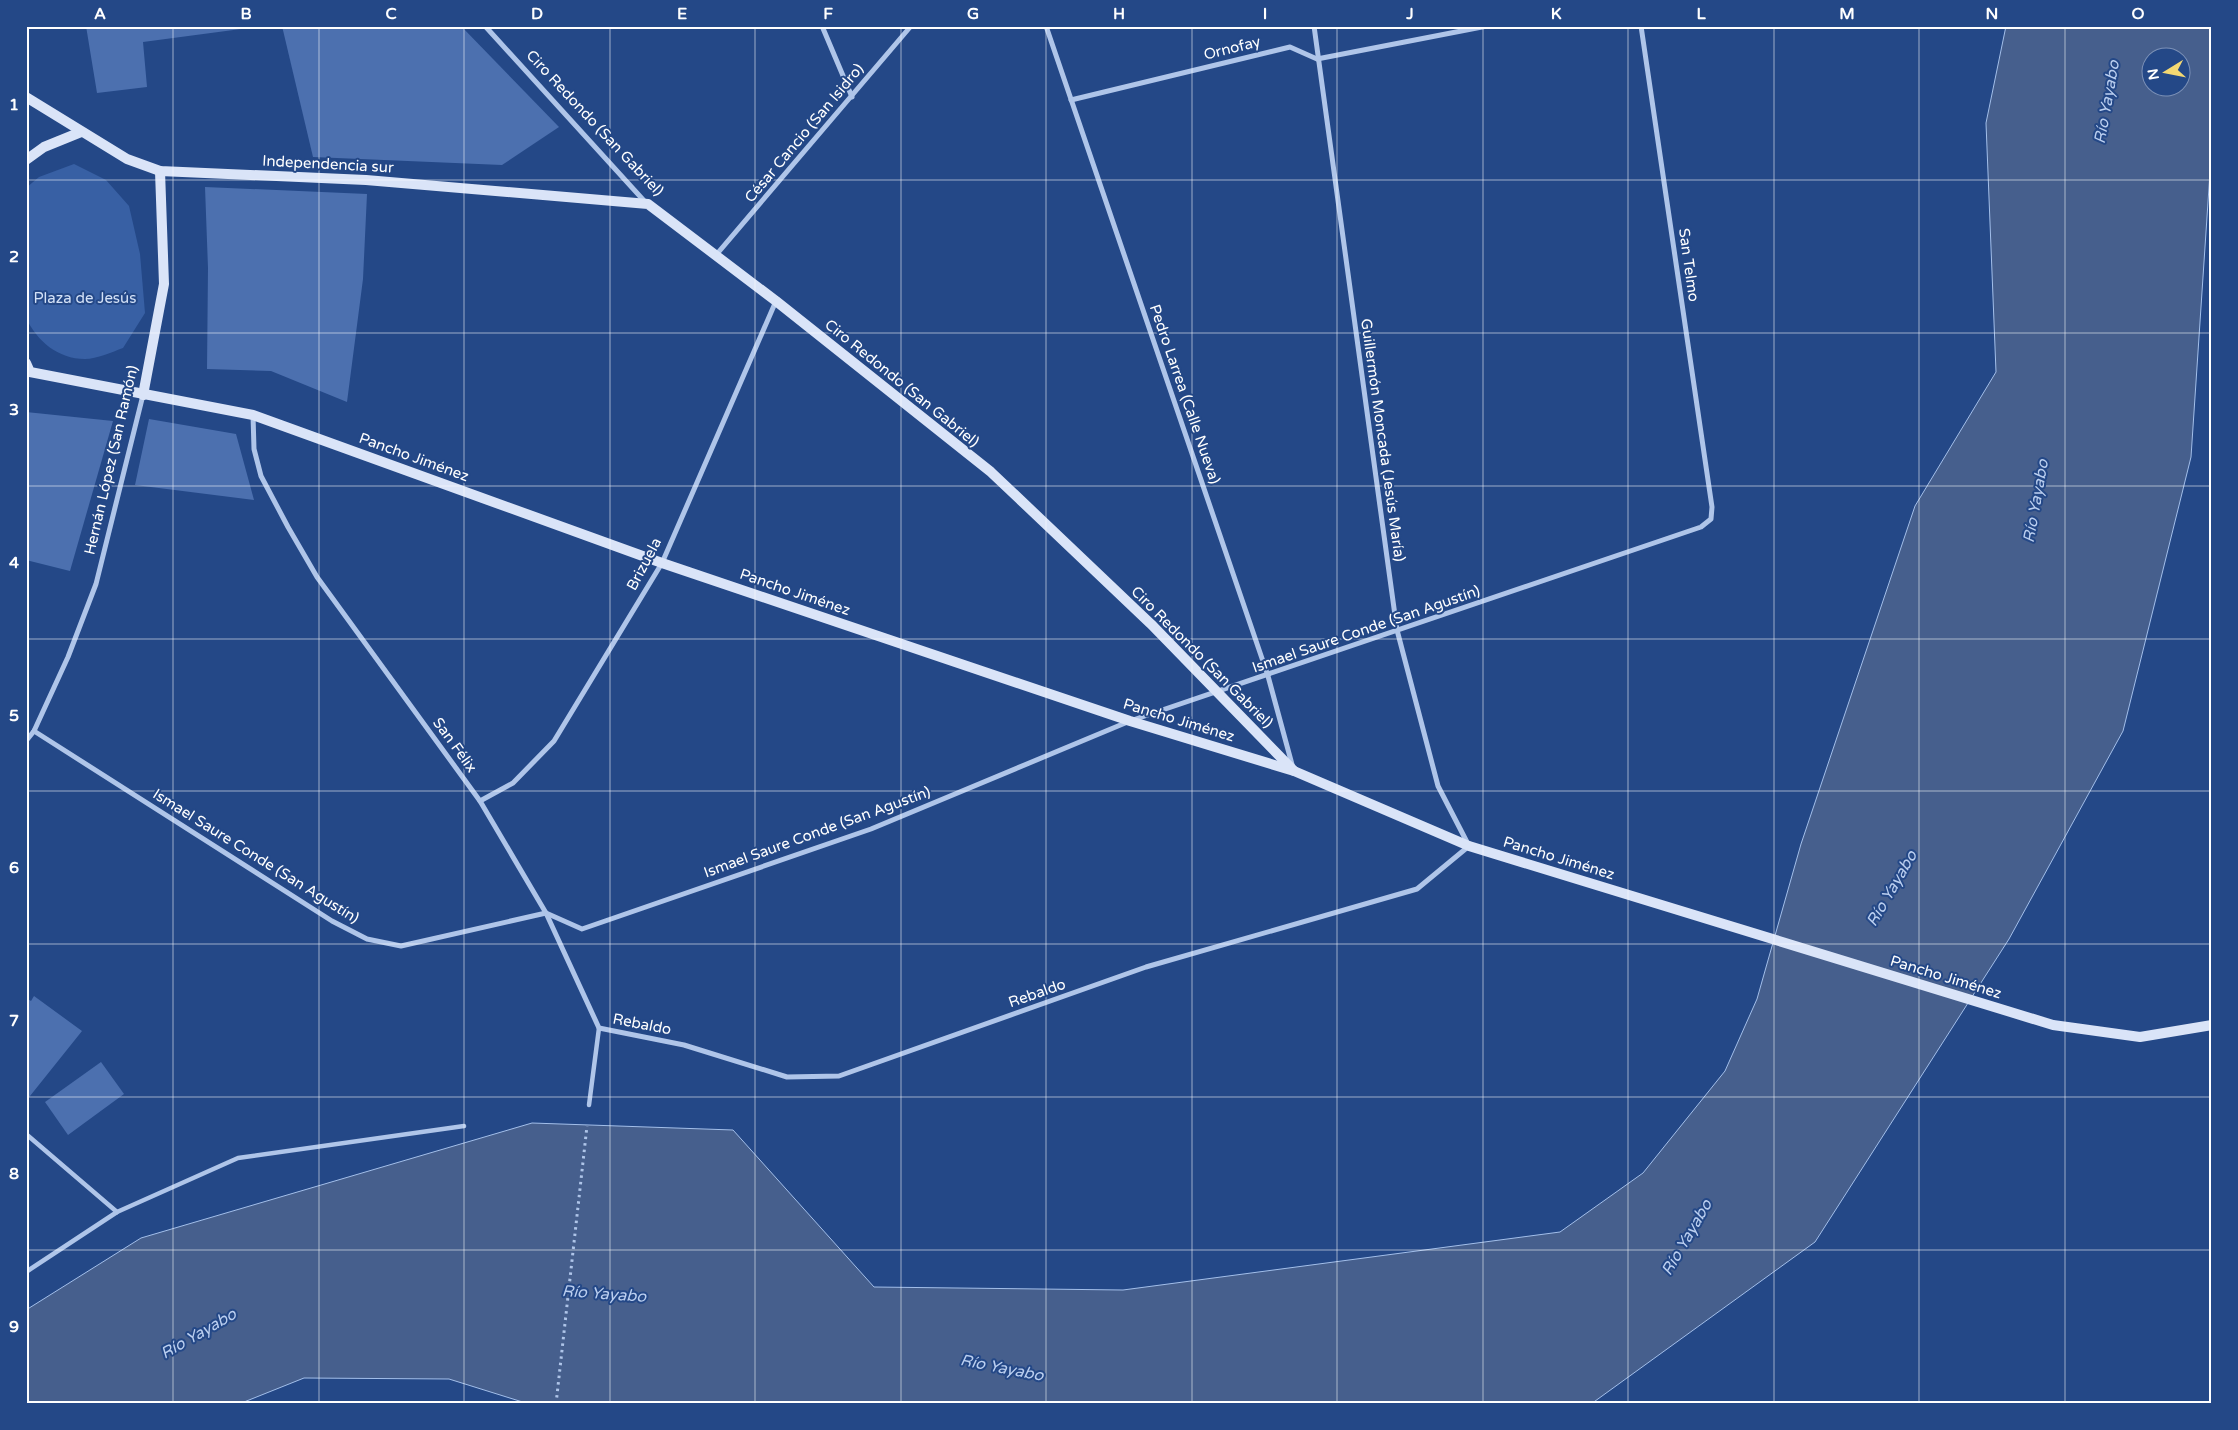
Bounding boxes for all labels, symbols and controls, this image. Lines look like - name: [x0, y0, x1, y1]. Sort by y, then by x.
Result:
- text: A: [94, 4, 106, 24]
- text: B: [240, 4, 252, 24]
- text: C: [385, 4, 397, 24]
- text: D: [531, 4, 543, 24]
- text: E: [677, 4, 687, 24]
- text: F: [823, 4, 833, 24]
- text: G: [967, 4, 979, 24]
- text: H: [1113, 4, 1125, 24]
- text: I: [1263, 4, 1267, 24]
- text: J: [1405, 4, 1414, 24]
- text: K: [1551, 4, 1562, 24]
- text: L: [1696, 4, 1706, 24]
- text: M: [1839, 4, 1855, 24]
- text: N: [1986, 4, 1998, 24]
- text: O: [2132, 4, 2145, 24]
- street label: Ornofay: [1202, 32, 1262, 64]
- street label: Ciro Redondo (San Gabriel): [523, 46, 667, 200]
- north arrow: [2140, 48, 2190, 98]
- water label: Río Yayabo: [2090, 58, 2124, 145]
- street label: César Cancio (San Isidro): [741, 60, 867, 206]
- text: N: [2144, 67, 2163, 81]
- text: 1: [9, 95, 19, 115]
- street label: Independencia sur: [262, 152, 394, 176]
- street label: San Telmo: [1675, 227, 1703, 303]
- text: 2: [9, 247, 19, 267]
- park label: Plaza de Jesús: [34, 289, 136, 307]
- street label: Pedro Larrea (Calle Nueva): [1146, 302, 1224, 486]
- street label: Ciro Redondo (San Gabriel): [821, 315, 983, 451]
- street label: Guillermón Moncada (Jesús María): [1357, 317, 1409, 563]
- street label: Hernán López (San Ramón): [80, 363, 142, 557]
- text: 3: [9, 400, 19, 420]
- street label: Pancho Jiménez: [357, 429, 471, 485]
- water label: Río Yayabo: [2019, 457, 2053, 544]
- street label: Brizuela: [623, 535, 665, 593]
- text: 4: [9, 553, 19, 573]
- street label: Pancho Jiménez: [737, 565, 853, 619]
- street label: Ismael Saure Conde (San Agustín): [1250, 581, 1482, 677]
- street label: Ciro Redondo (San Gabriel): [1127, 582, 1277, 732]
- street label: Pancho Jiménez: [1121, 695, 1237, 745]
- text: 5: [9, 706, 19, 726]
- street label: San Félix: [429, 714, 481, 776]
- street label: Ismael Saure Conde (San Agustín): [701, 783, 933, 881]
- street label: Ismael Saure Conde (San Agustín): [150, 785, 362, 927]
- street label: Pancho Jiménez: [1501, 833, 1617, 883]
- water label: Río Yayabo: [1862, 846, 1922, 930]
- text: 6: [9, 858, 19, 878]
- street label: Pancho Jiménez: [1888, 952, 2004, 1002]
- street label: Rebaldo: [1006, 975, 1068, 1011]
- street label: Rebaldo: [611, 1009, 673, 1039]
- text: 7: [9, 1011, 19, 1031]
- text: 8: [9, 1164, 19, 1184]
- water label: Río Yayabo: [1657, 1195, 1717, 1279]
- water label: Río Yayabo: [561, 1281, 648, 1307]
- water label: Río Yayabo: [157, 1303, 241, 1364]
- text: 9: [9, 1317, 19, 1337]
- water label: Río Yayabo: [958, 1350, 1046, 1386]

